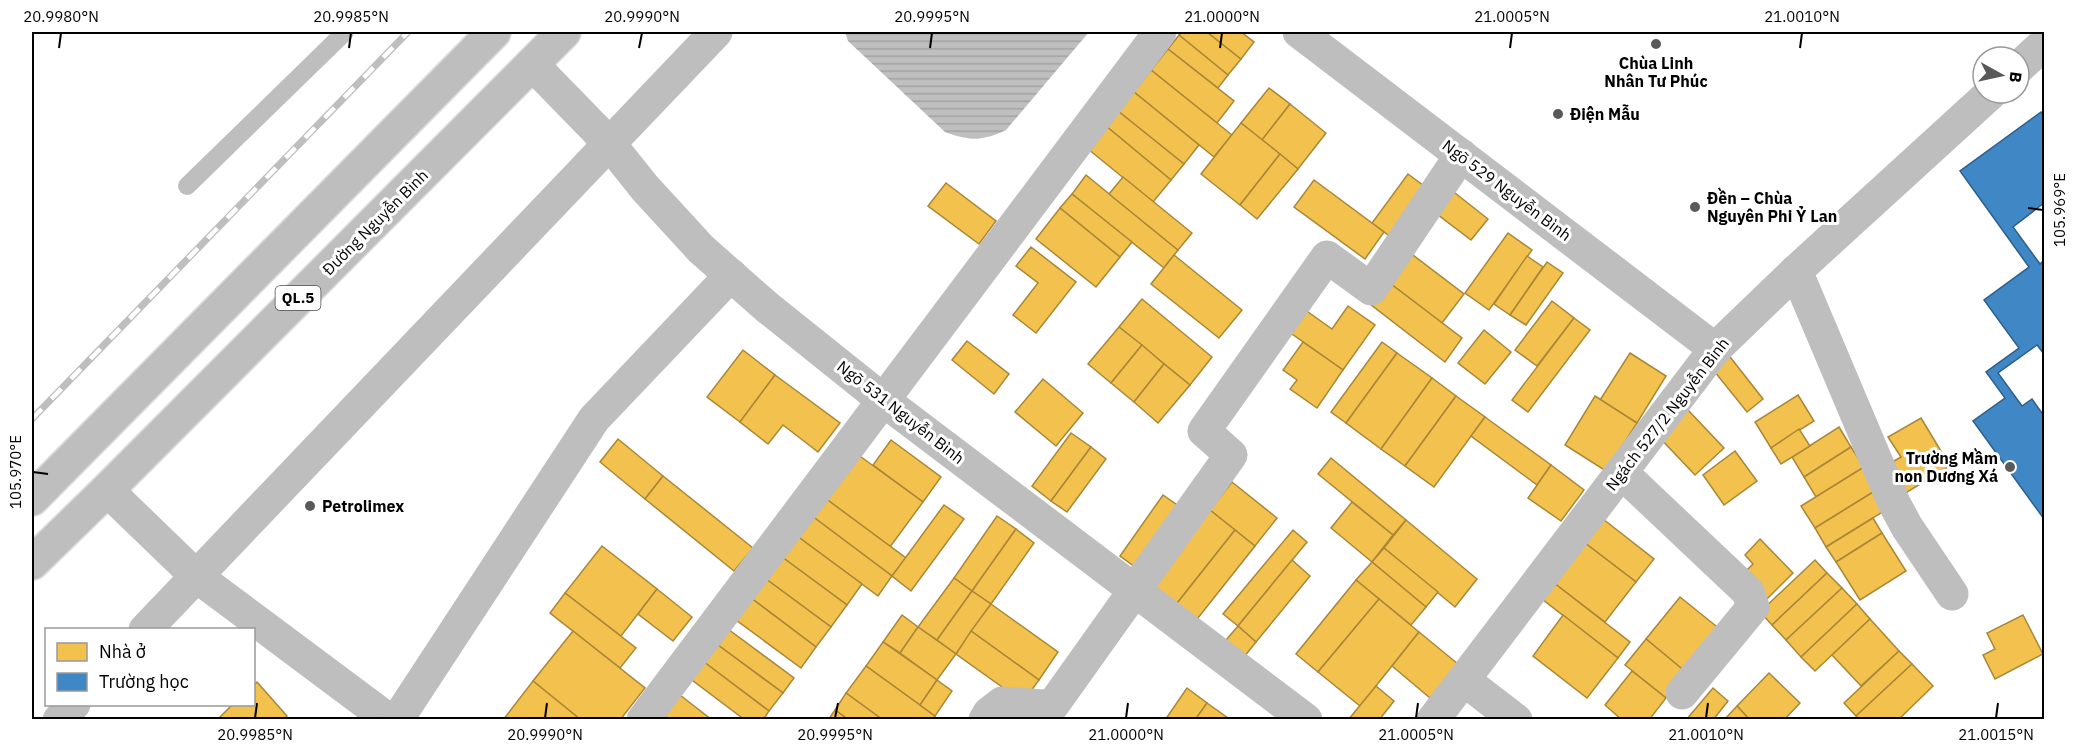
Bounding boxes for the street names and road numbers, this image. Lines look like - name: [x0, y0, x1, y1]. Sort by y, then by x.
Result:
- street label: Ngõ 529 Nguyễn Bình: [1439, 135, 1575, 245]
- street label: Đường Nguyễn Bình: [318, 165, 432, 279]
- road number: QL.5: [276, 286, 320, 310]
- street label: Ngách 527/2 Nguyễn Bình: [1601, 334, 1733, 494]
- street label: Ngõ 531 Nguyễn Bình: [833, 356, 969, 468]

